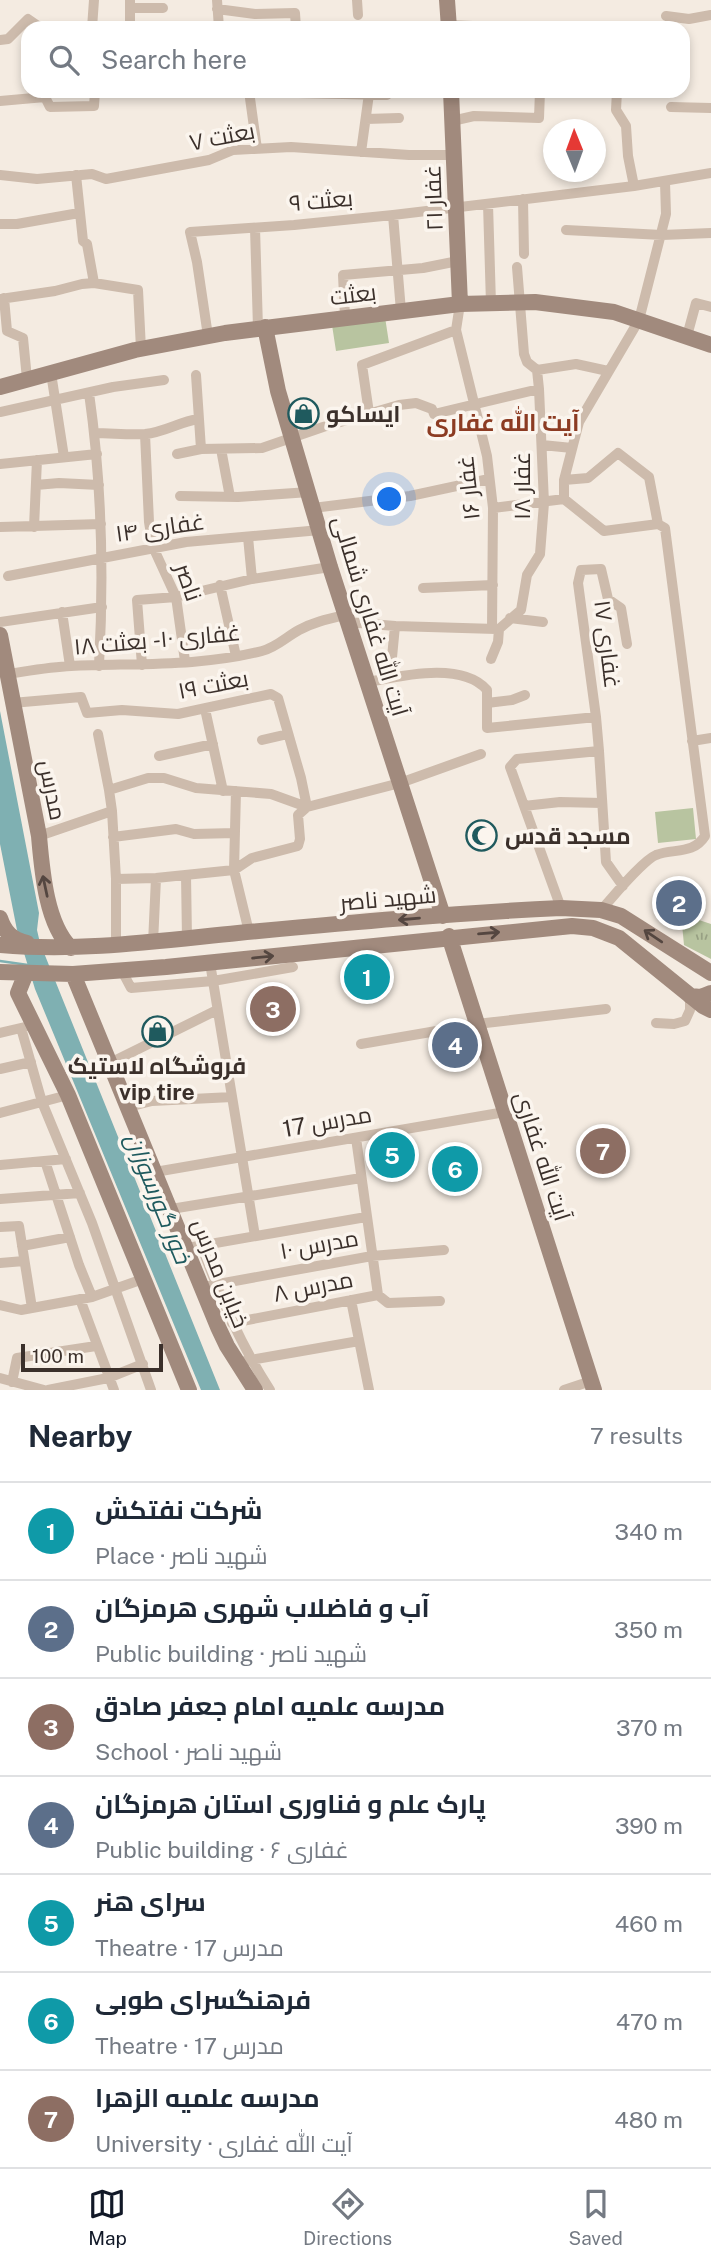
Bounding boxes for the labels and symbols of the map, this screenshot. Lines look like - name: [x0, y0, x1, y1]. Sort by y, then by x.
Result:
- street label: بعثت ۷: [187, 116, 257, 156]
- north arrow: [543, 119, 606, 182]
- street label: غفار ۲۱: [418, 165, 448, 231]
- street label: بعثت ۹: [288, 184, 354, 216]
- street label: بعثت: [328, 278, 378, 310]
- shop icon: ایساکو: [286, 396, 320, 430]
- place label: ایساکو: [326, 400, 401, 428]
- district label: آیت الله غفاری: [426, 406, 580, 437]
- street label: غفار ۱۸: [508, 452, 535, 520]
- street label: غفار ۱۶: [451, 454, 485, 522]
- your location: [372, 482, 406, 516]
- street label: غفاری ۱۴: [114, 507, 206, 548]
- street label: آیت الله غفاری شمالی: [327, 512, 415, 720]
- street label: ناصر: [169, 558, 208, 604]
- street label: غفاری ۱۷: [588, 598, 627, 690]
- street label: غفاری ۱۰ - بعثت ۱۸: [73, 618, 242, 661]
- street label: بعثت ۱۹: [176, 664, 250, 704]
- street label: مدرس: [33, 757, 72, 823]
- mosque icon: مسجد قدس: [465, 818, 499, 852]
- place label: مسجد قدس: [505, 822, 631, 850]
- one-way arrow: [38, 875, 52, 898]
- pin: 2: [656, 877, 702, 929]
- street label: شهید ناصر: [337, 880, 437, 917]
- one-way arrow: [398, 913, 420, 926]
- one-way arrow: [478, 926, 500, 939]
- one-way arrow: [644, 929, 663, 944]
- one-way arrow: [251, 950, 274, 963]
- pin: 1: [344, 951, 390, 1003]
- pin: 3: [250, 983, 296, 1035]
- shop icon: فروشگاه لاستیک vip tire: [140, 1014, 174, 1048]
- pin: 4: [432, 1019, 478, 1071]
- place label: فروشگاه لاستیک vip tire: [68, 1052, 246, 1105]
- street label: آیت الله غفاری: [508, 1088, 578, 1224]
- street label: مدرس 17: [280, 1100, 374, 1143]
- pin: 7: [580, 1125, 626, 1177]
- water label: خور گورسوزان: [119, 1129, 198, 1269]
- pin: 5: [369, 1129, 415, 1181]
- pin: 6: [432, 1143, 478, 1195]
- street label: خیابن مدرس: [186, 1215, 255, 1332]
- street label: مدرس ۱۰: [278, 1224, 361, 1265]
- street label: مدرس ۸: [271, 1265, 355, 1308]
- scale bar: [21, 1341, 163, 1373]

